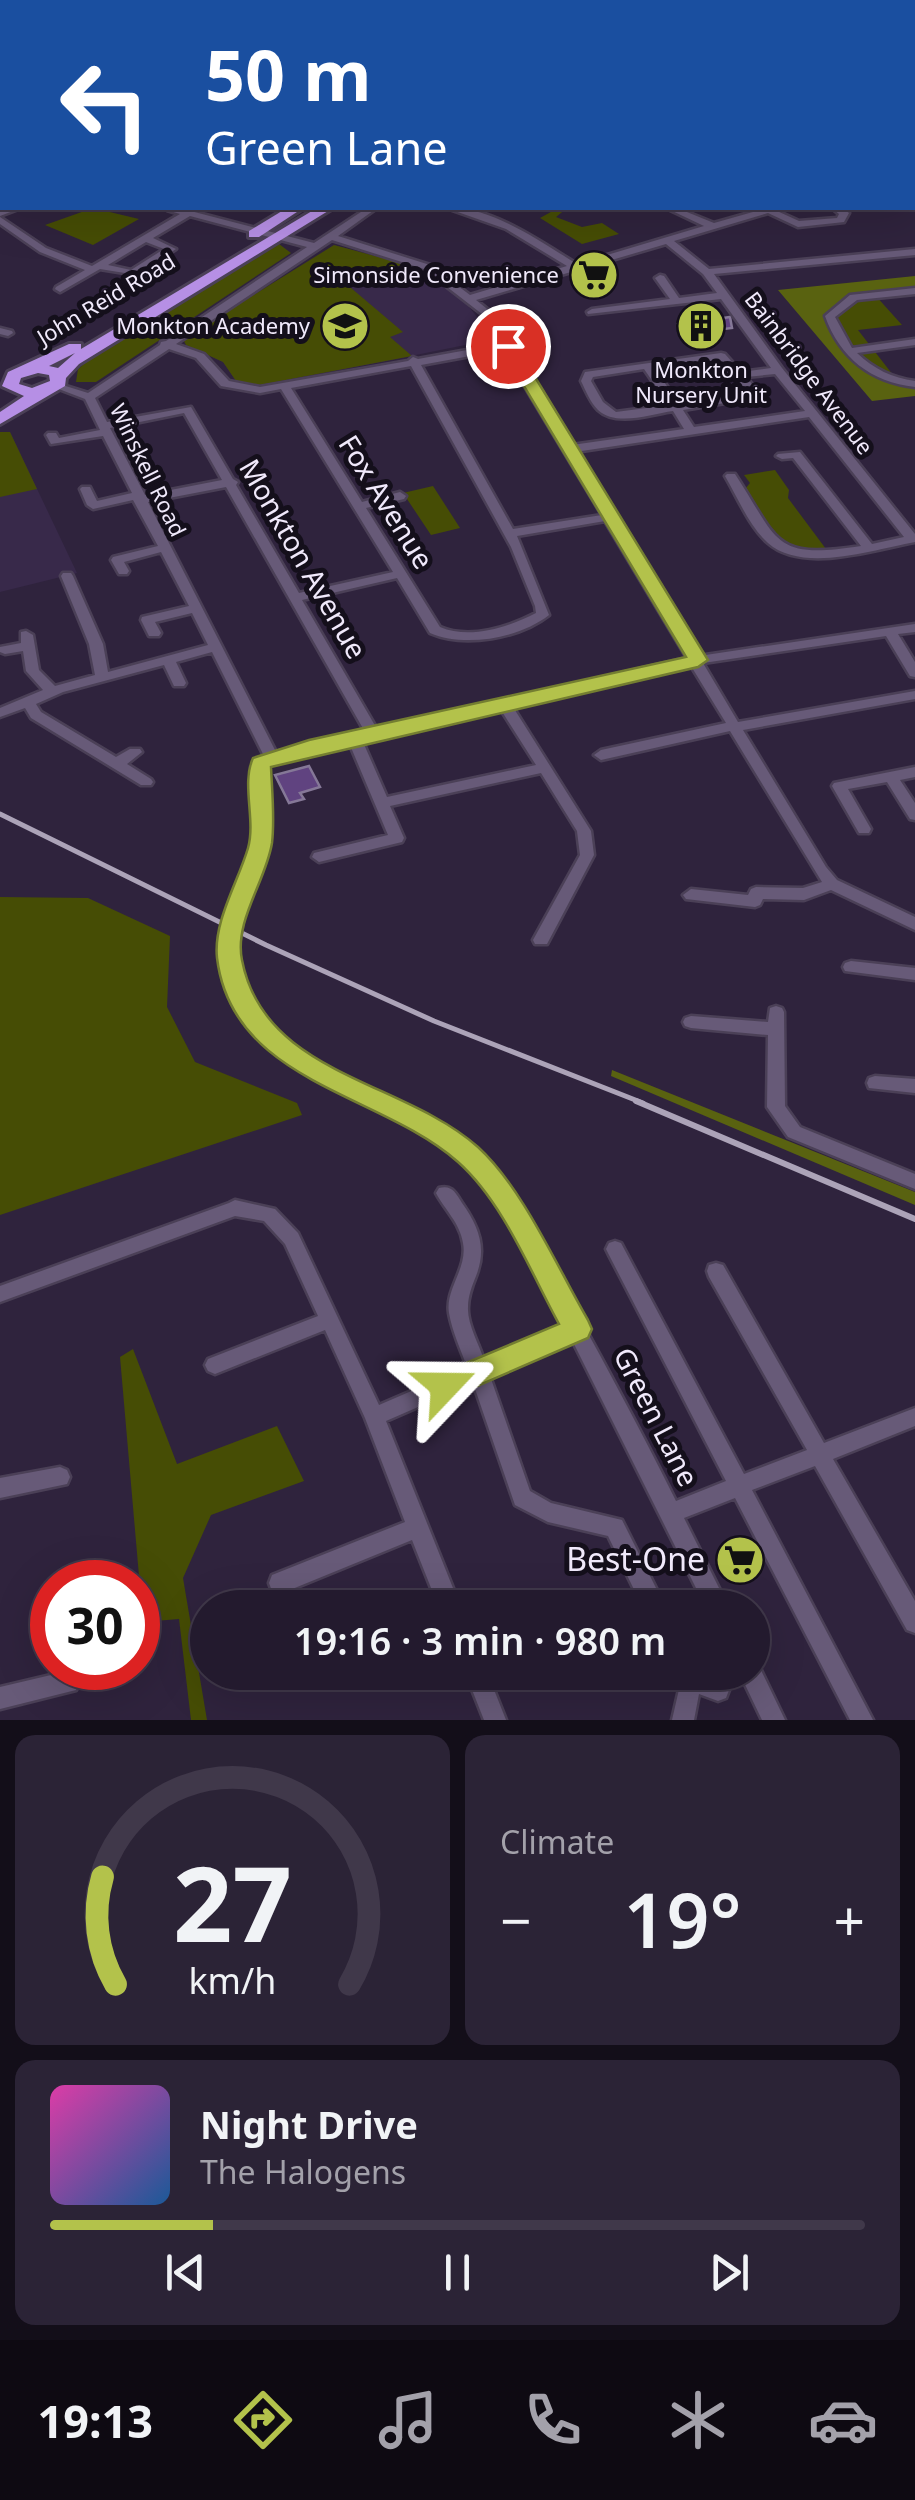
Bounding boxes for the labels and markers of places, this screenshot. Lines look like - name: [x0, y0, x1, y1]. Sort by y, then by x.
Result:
- supermarket icon: Simonside Convenience: [568, 249, 620, 301]
- place label: Simonside Convenience: [313, 259, 559, 289]
- school or university icon: Monkton Academy: [319, 300, 371, 352]
- building icon: Monkton Nursery Unit: [675, 300, 727, 352]
- pin: [466, 304, 551, 389]
- place label: Monkton Academy: [116, 310, 311, 340]
- place label: Monkton Nursery Unit: [635, 354, 767, 409]
- supermarket icon: Best-One: [714, 1534, 766, 1586]
- place label: Best-One: [566, 1537, 705, 1580]

